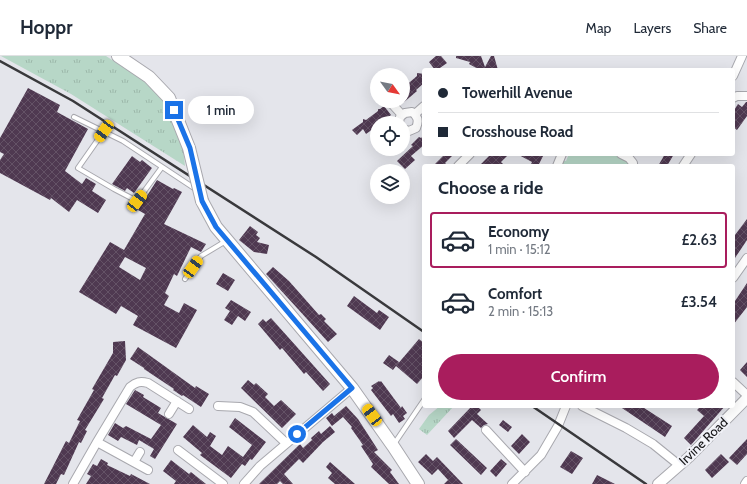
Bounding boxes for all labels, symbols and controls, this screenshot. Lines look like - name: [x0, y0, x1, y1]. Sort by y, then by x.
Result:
- text: Hoppr: [20, 16, 72, 39]
- text: Map: [586, 19, 611, 37]
- text: Layers: [633, 19, 671, 37]
- text: Share: [693, 19, 727, 37]
- north arrow: [370, 68, 410, 108]
- map controls: [370, 68, 410, 204]
- text: Towerhill Avenue: [462, 84, 572, 102]
- callout: 1 min: [188, 96, 254, 124]
- route end: [165, 101, 183, 119]
- text: 1 min: [206, 102, 236, 118]
- button: locate: [370, 116, 410, 156]
- car: [92, 118, 116, 144]
- text: Crosshouse Road: [462, 123, 573, 141]
- button: layers: [370, 164, 410, 204]
- text: Choose a ride: [438, 177, 543, 199]
- car: [125, 188, 149, 214]
- icon: car: [440, 222, 476, 258]
- text: Economy: [488, 223, 549, 241]
- text: £2.63: [681, 231, 717, 249]
- text: 1 min · 15:12: [488, 241, 551, 257]
- car: [181, 254, 205, 280]
- icon: car: [440, 284, 476, 320]
- text: Comfort: [488, 285, 542, 303]
- text: £3.54: [681, 293, 717, 311]
- text: 2 min · 15:13: [488, 303, 553, 319]
- button: Confirm: [438, 354, 719, 400]
- car: [360, 402, 384, 428]
- street label: Irvine Road: [675, 414, 731, 468]
- route start: [288, 425, 306, 443]

